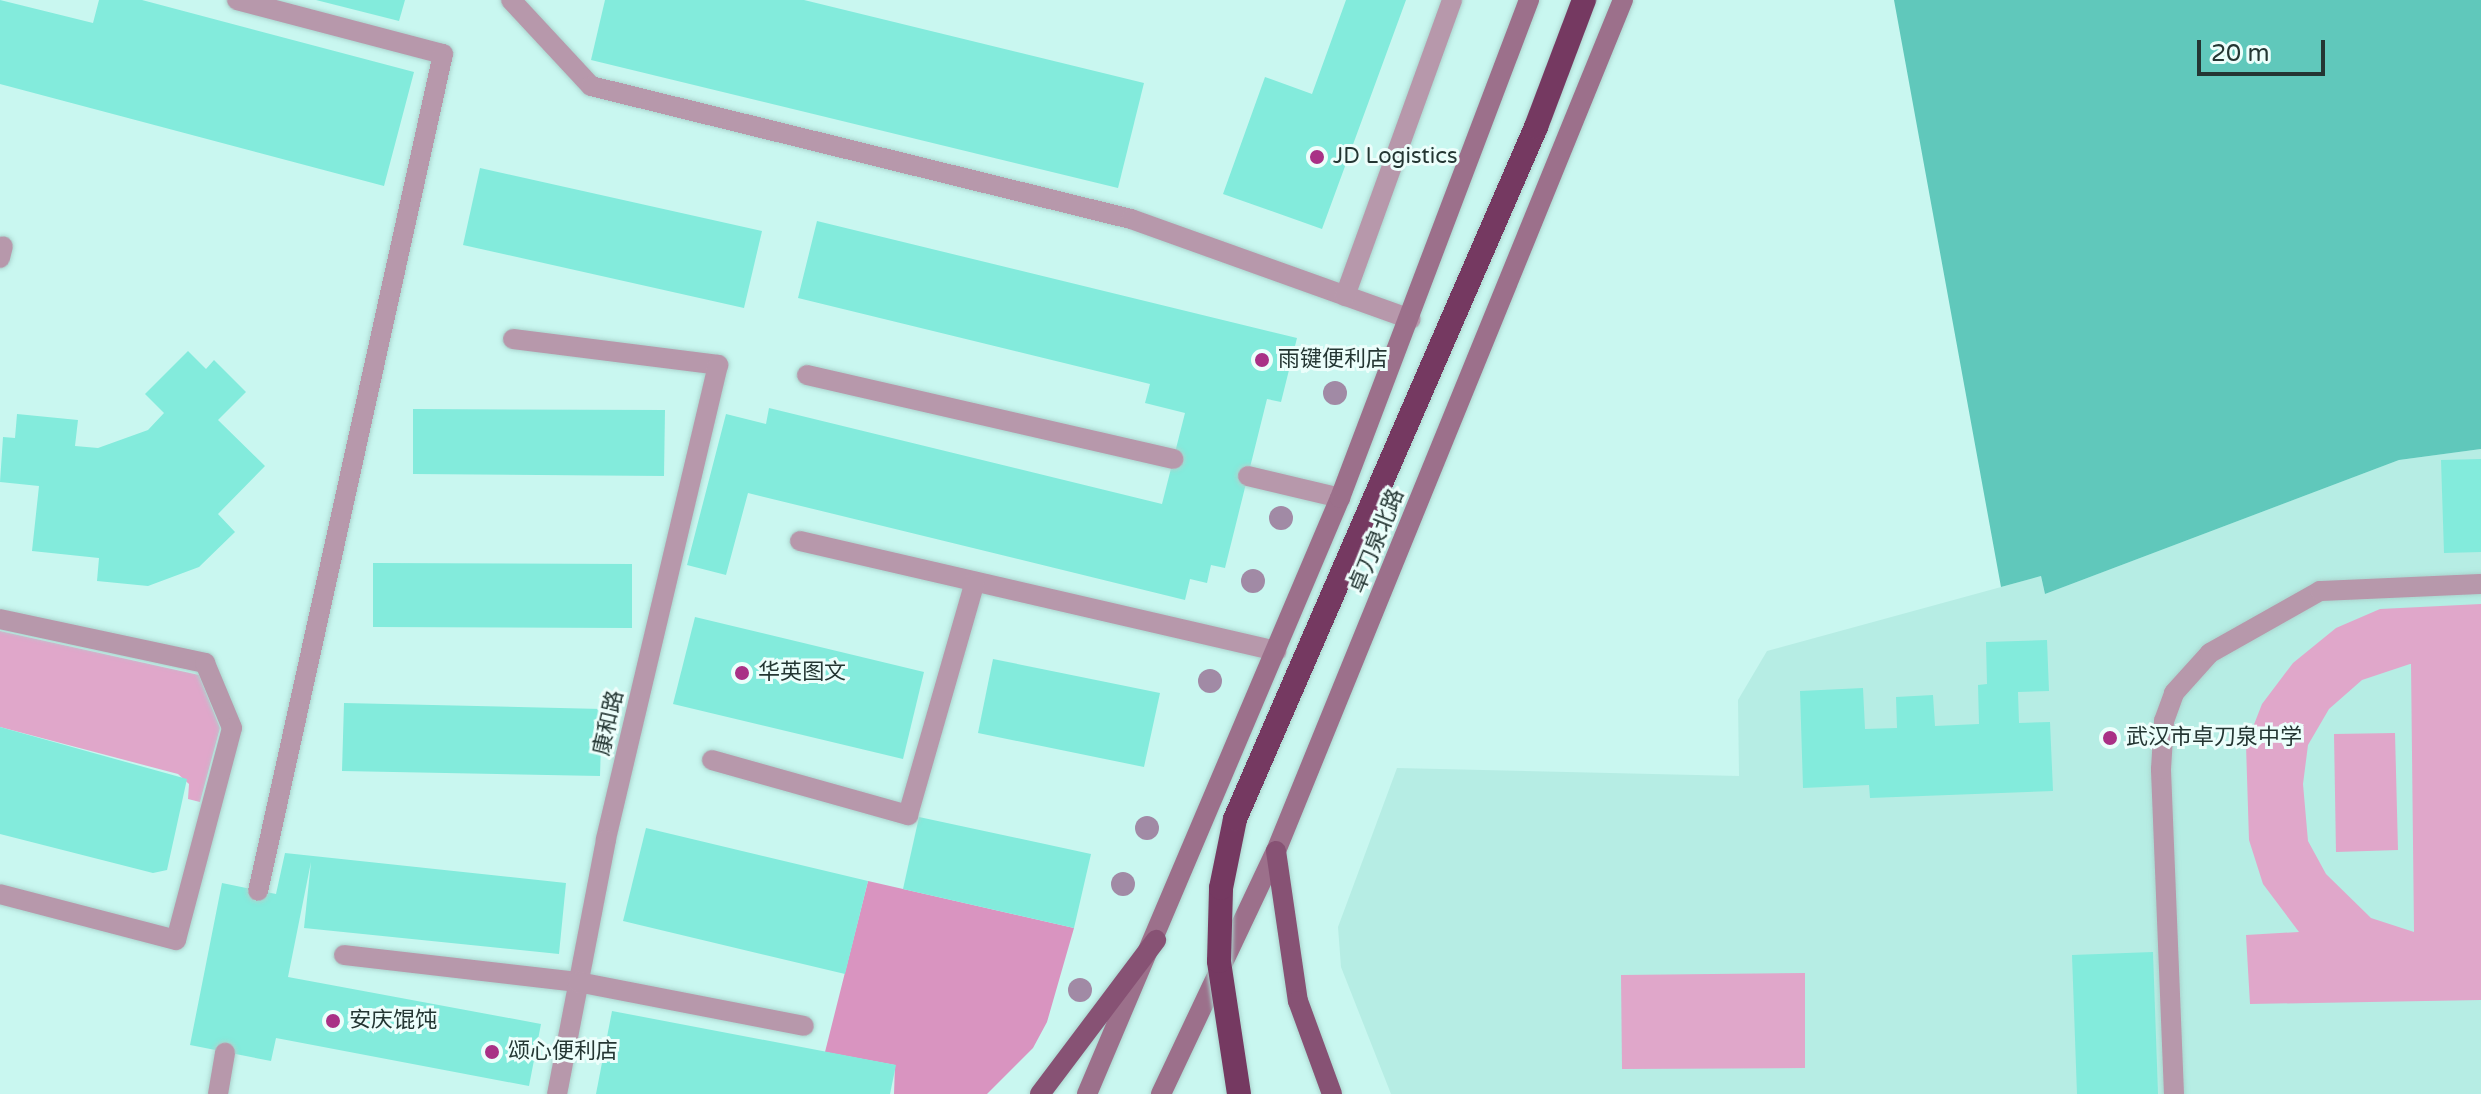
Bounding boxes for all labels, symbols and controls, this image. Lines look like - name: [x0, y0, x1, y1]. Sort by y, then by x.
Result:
- scale bar: [2201, 24, 2329, 74]
- text: 20 m: [2211, 39, 2269, 68]
- place label: JD Logistics: [1333, 144, 1458, 170]
- marker: JD Logistics: [1308, 148, 1326, 166]
- place label: 雨键便利店: [1278, 347, 1388, 373]
- marker: 雨键便利店: [1253, 351, 1271, 369]
- street label: 卓刀泉北路: [1344, 485, 1410, 597]
- place label: 华英图文: [758, 660, 846, 686]
- marker: 华英图文: [733, 664, 751, 682]
- street label: 康和路: [589, 688, 629, 758]
- place label: 武汉市卓刀泉中学: [2126, 725, 2302, 751]
- marker: 武汉市卓刀泉中学: [2101, 729, 2119, 747]
- place label: 安庆馄饨: [349, 1008, 437, 1034]
- marker: 安庆馄饨: [324, 1012, 342, 1030]
- place label: 颂心便利店: [508, 1039, 618, 1065]
- marker: 颂心便利店: [483, 1043, 501, 1061]

